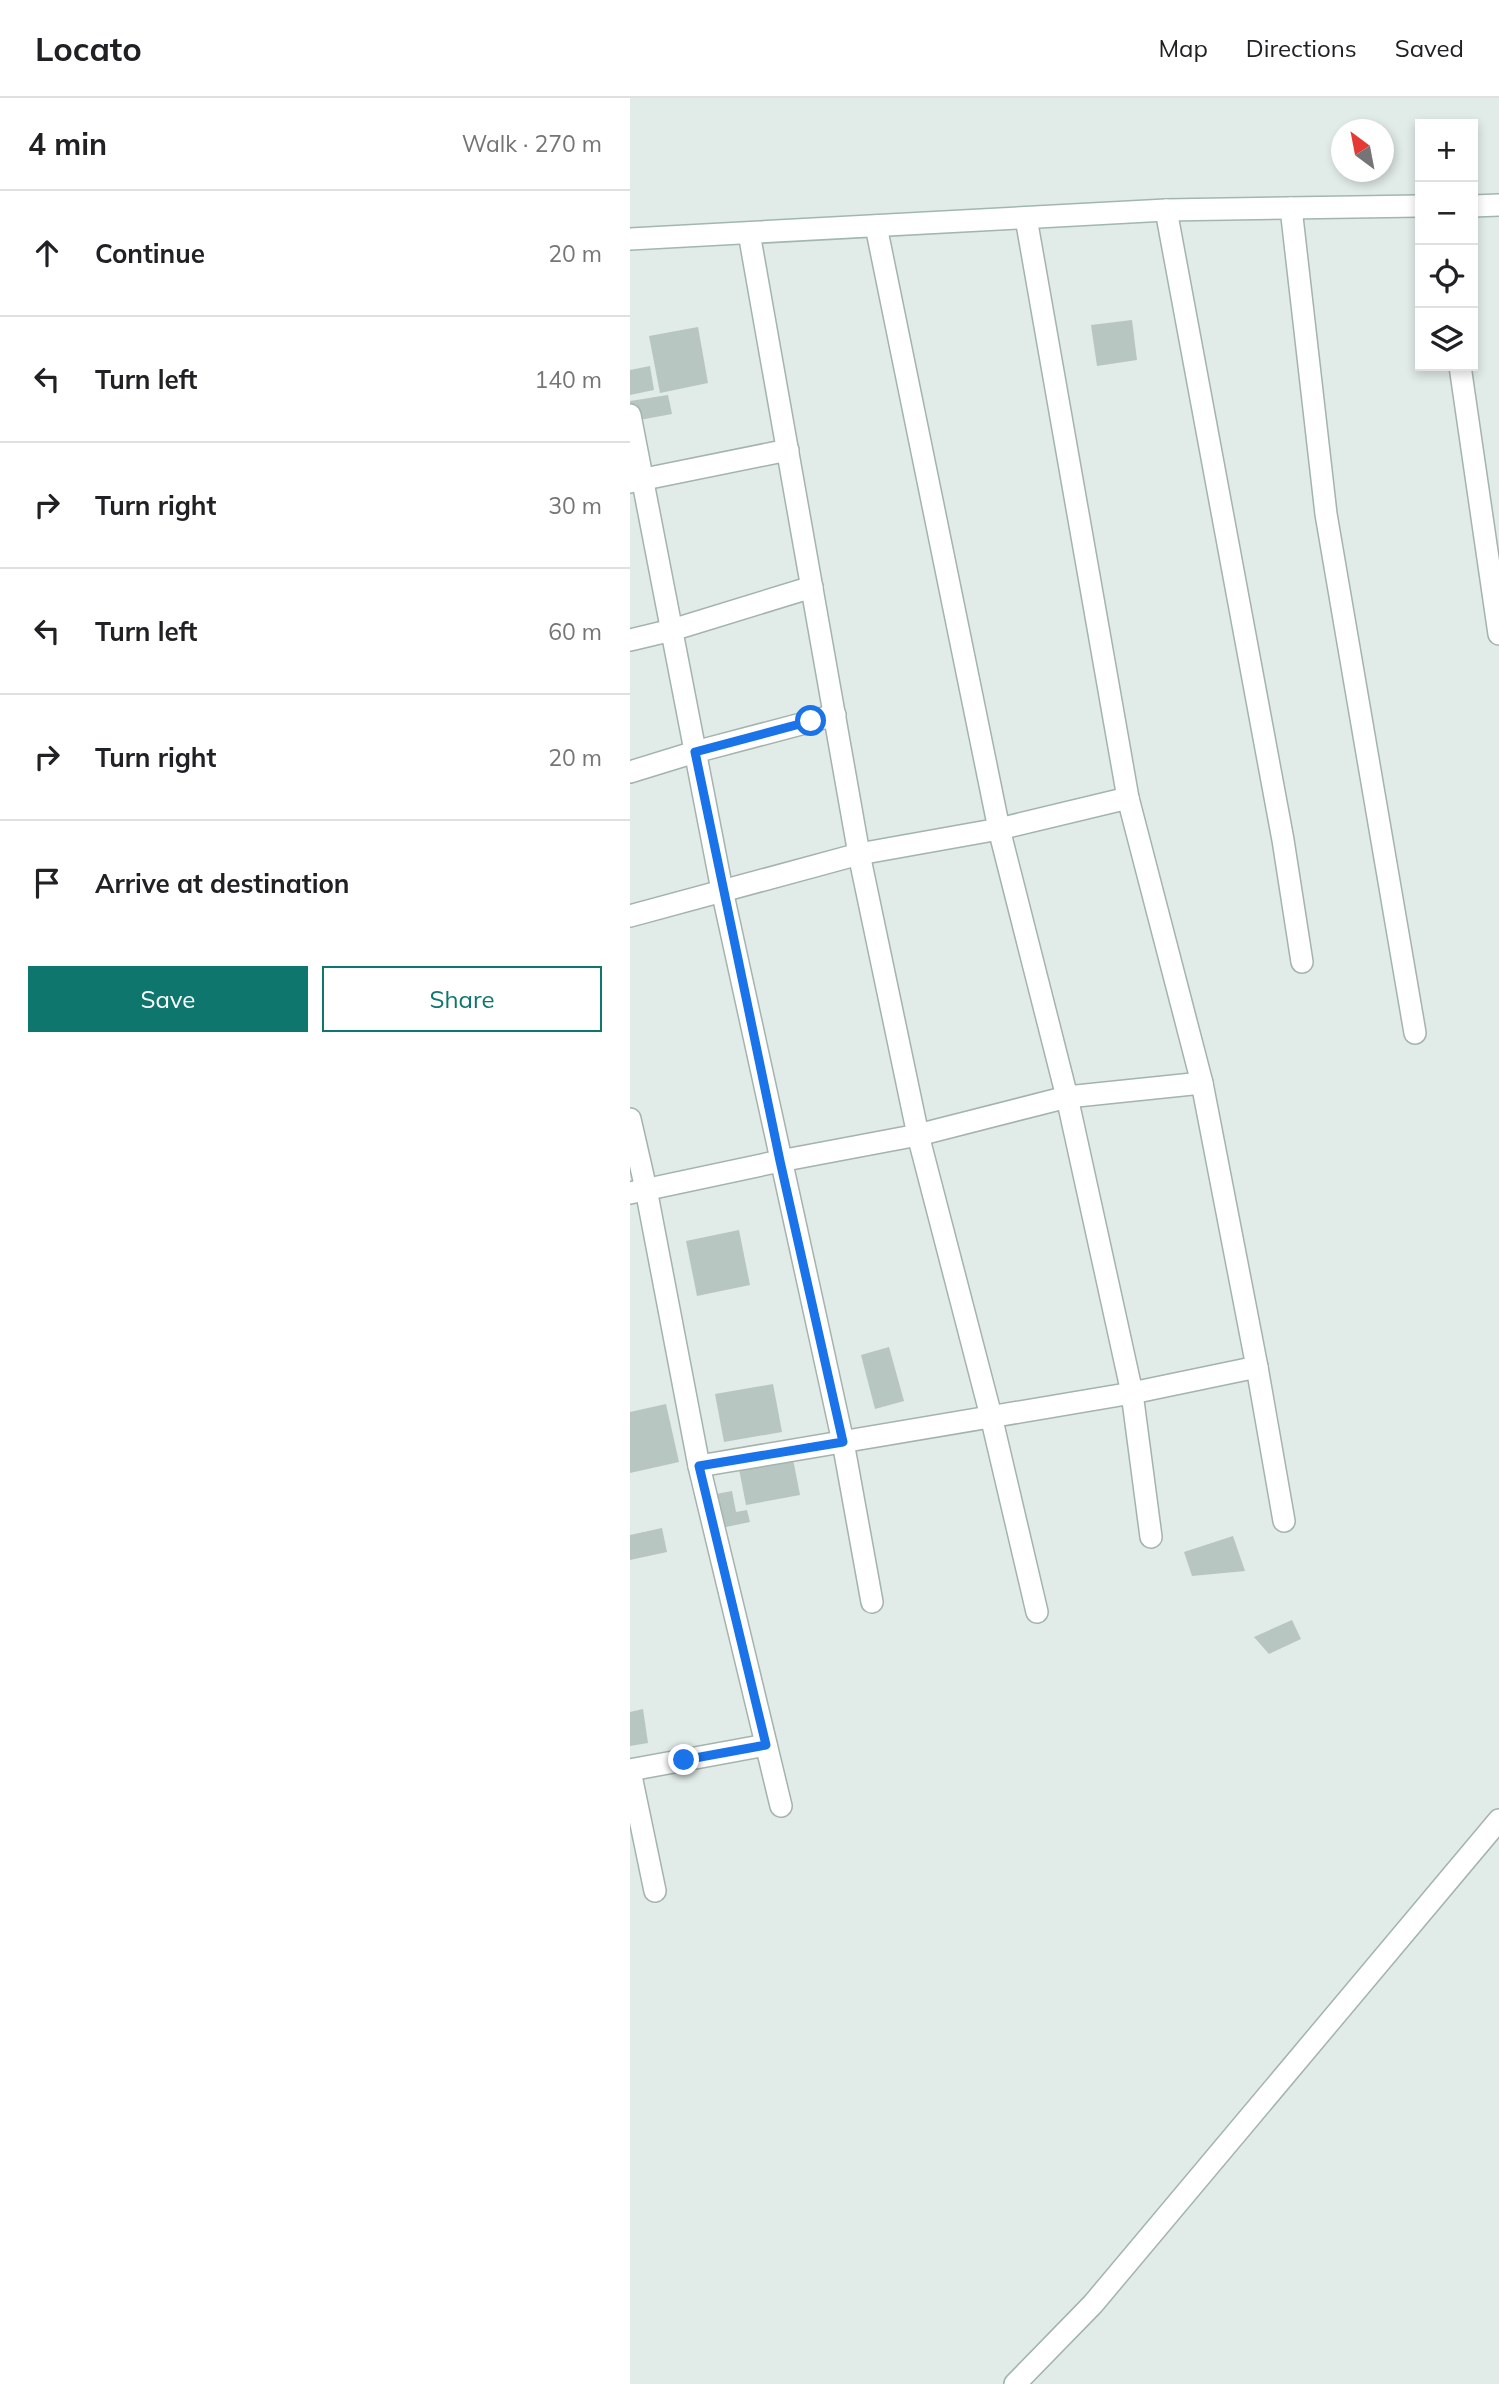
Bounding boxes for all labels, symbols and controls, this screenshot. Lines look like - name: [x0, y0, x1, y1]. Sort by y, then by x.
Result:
- text: Locato: [35, 28, 142, 69]
- text: Map: [1158, 33, 1208, 63]
- text: Directions: [1246, 33, 1357, 63]
- text: Saved: [1395, 33, 1464, 63]
- north arrow: [1331, 119, 1394, 182]
- map controls: [1415, 119, 1478, 371]
- button: +: [1415, 119, 1478, 182]
- text: 4 min: [28, 125, 107, 163]
- text: Walk · 270 m: [462, 129, 602, 158]
- button: −: [1415, 182, 1478, 245]
- icon: ahead: [28, 234, 66, 272]
- text: Continue: [95, 237, 205, 270]
- text: 20 m: [548, 239, 602, 268]
- button: locate: [1415, 245, 1478, 308]
- button: layers: [1415, 308, 1478, 371]
- icon: left: [28, 360, 66, 398]
- text: Turn left: [95, 363, 197, 396]
- text: 140 m: [534, 365, 602, 394]
- icon: right: [28, 486, 66, 524]
- text: Turn right: [95, 489, 216, 522]
- text: 30 m: [548, 491, 602, 520]
- icon: left: [28, 612, 66, 650]
- text: Turn left: [95, 615, 197, 648]
- text: 60 m: [548, 617, 602, 646]
- route start: [795, 705, 826, 736]
- icon: right: [28, 738, 66, 776]
- text: Turn right: [95, 741, 216, 774]
- text: 20 m: [548, 743, 602, 772]
- icon: arrive: [28, 864, 66, 902]
- text: Arrive at destination: [95, 867, 350, 900]
- button: Save: [28, 966, 308, 1032]
- button: Share: [322, 966, 602, 1032]
- route end: [668, 1744, 699, 1775]

